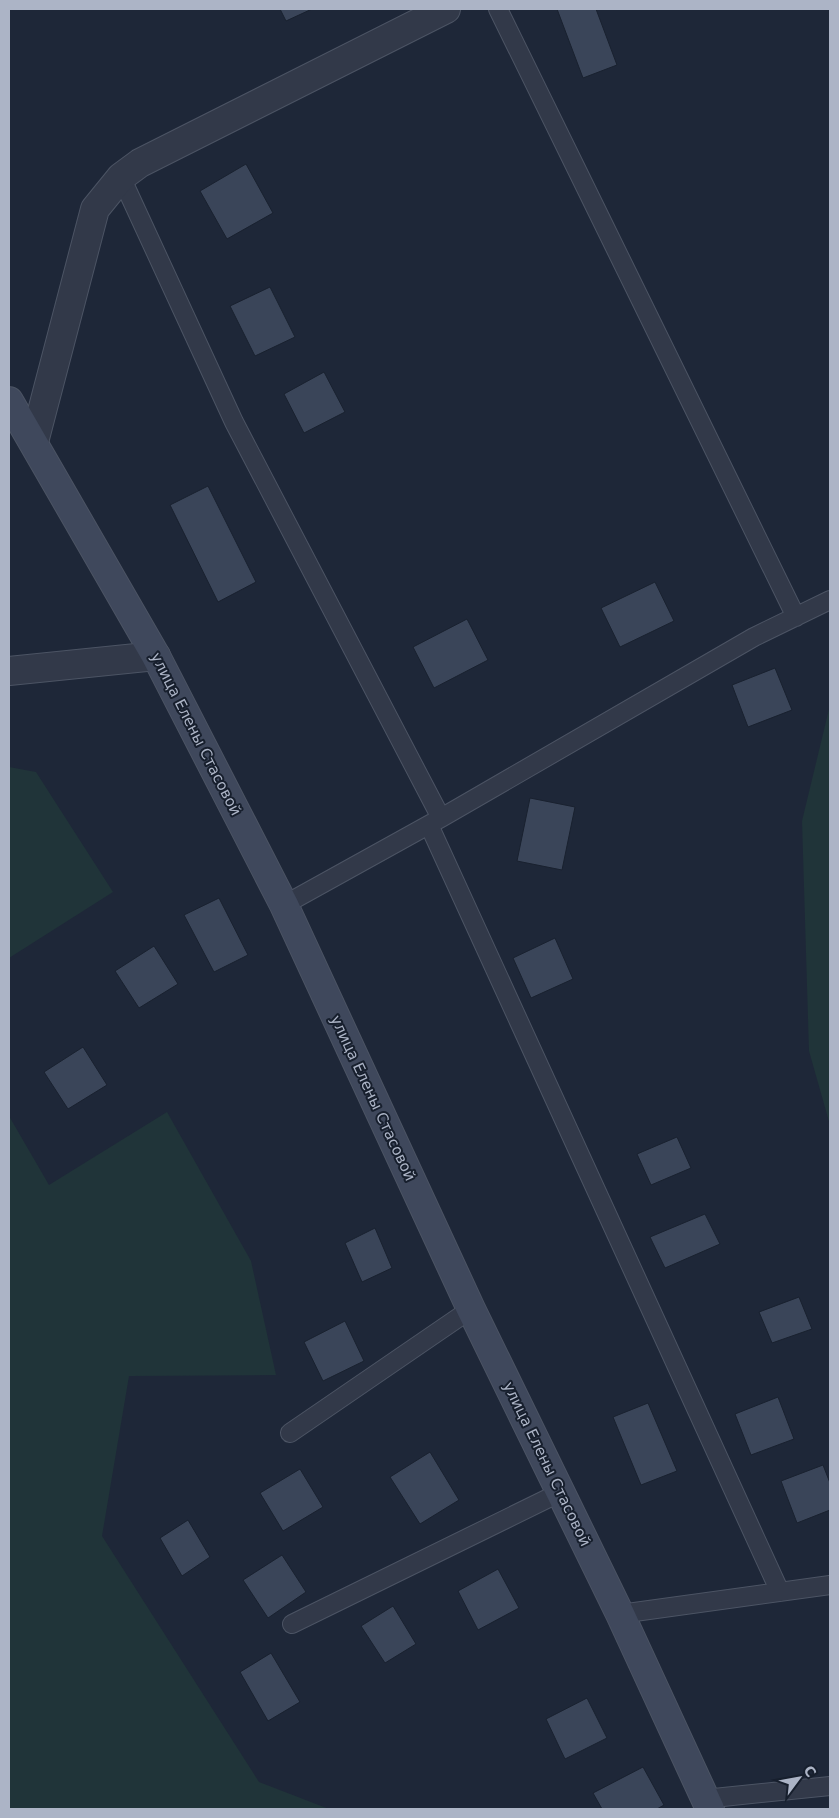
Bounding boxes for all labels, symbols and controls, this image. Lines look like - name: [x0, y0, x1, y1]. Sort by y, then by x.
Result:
- street label: улица Елены Стасовой: [147, 649, 245, 819]
- street label: улица Елены Стасовой: [327, 1012, 419, 1184]
- street label: улица Елены Стасовой: [499, 1379, 595, 1549]
- north arrow: [774, 1753, 824, 1803]
- text: С: [801, 1763, 820, 1780]

